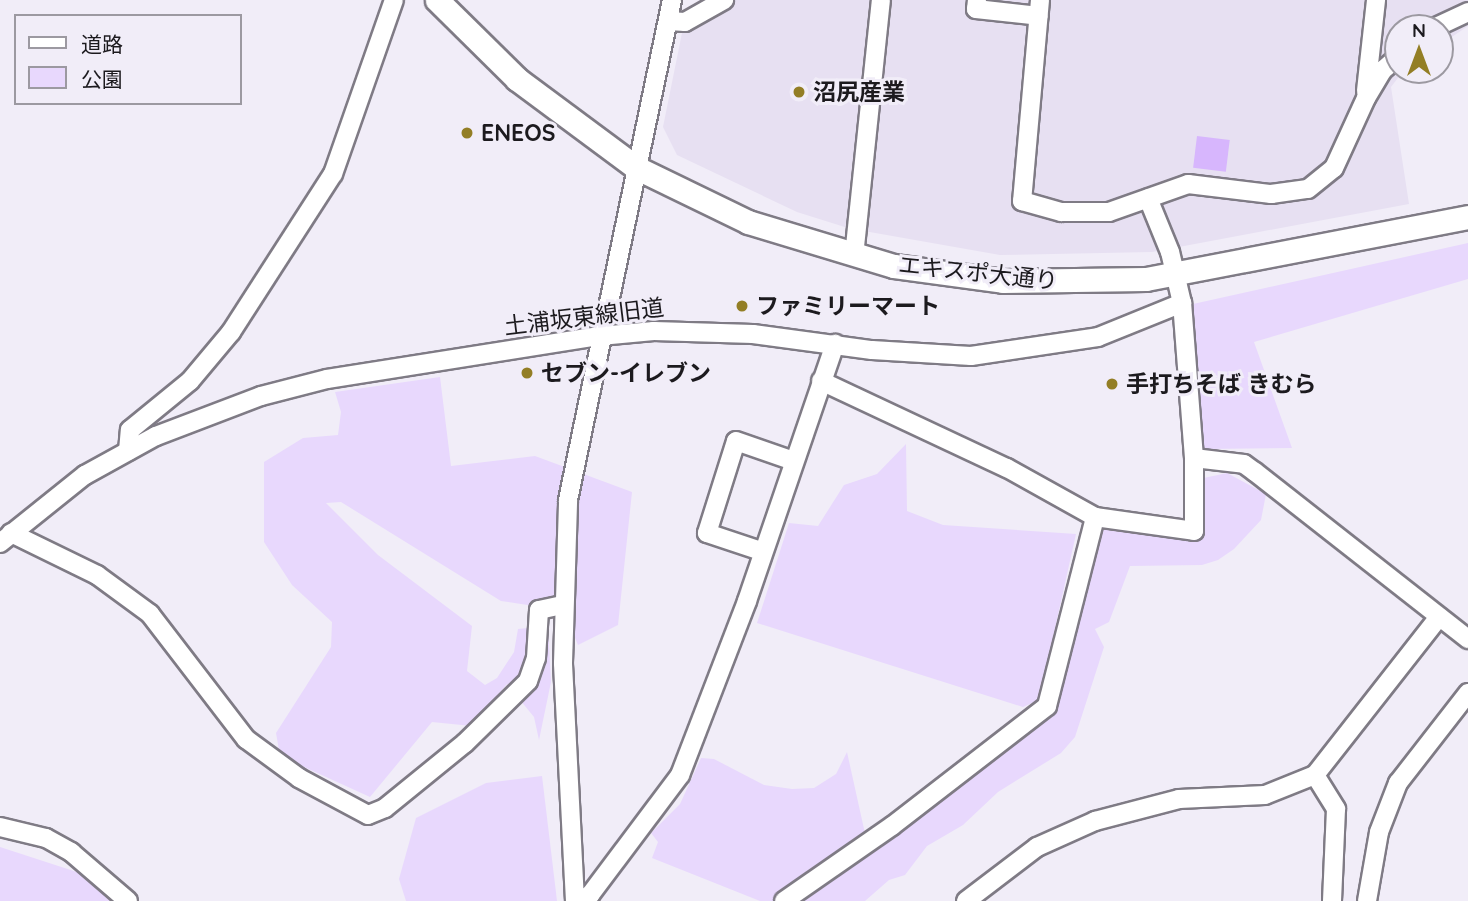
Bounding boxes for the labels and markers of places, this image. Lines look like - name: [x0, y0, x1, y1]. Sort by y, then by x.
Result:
- place label: 沼尻産業: [813, 78, 905, 106]
- marker: 沼尻産業: [791, 84, 807, 100]
- place label: ENEOS: [481, 119, 555, 147]
- marker: ENEOS: [459, 125, 475, 141]
- place label: ファミリーマート: [756, 292, 940, 320]
- marker: ファミリーマート: [734, 298, 750, 314]
- place label: セブン-イレブン: [541, 359, 711, 387]
- marker: セブン-イレブン: [519, 365, 535, 381]
- place label: 手打ちそば きむら: [1126, 370, 1316, 398]
- marker: 手打ちそば きむら: [1104, 376, 1120, 392]

